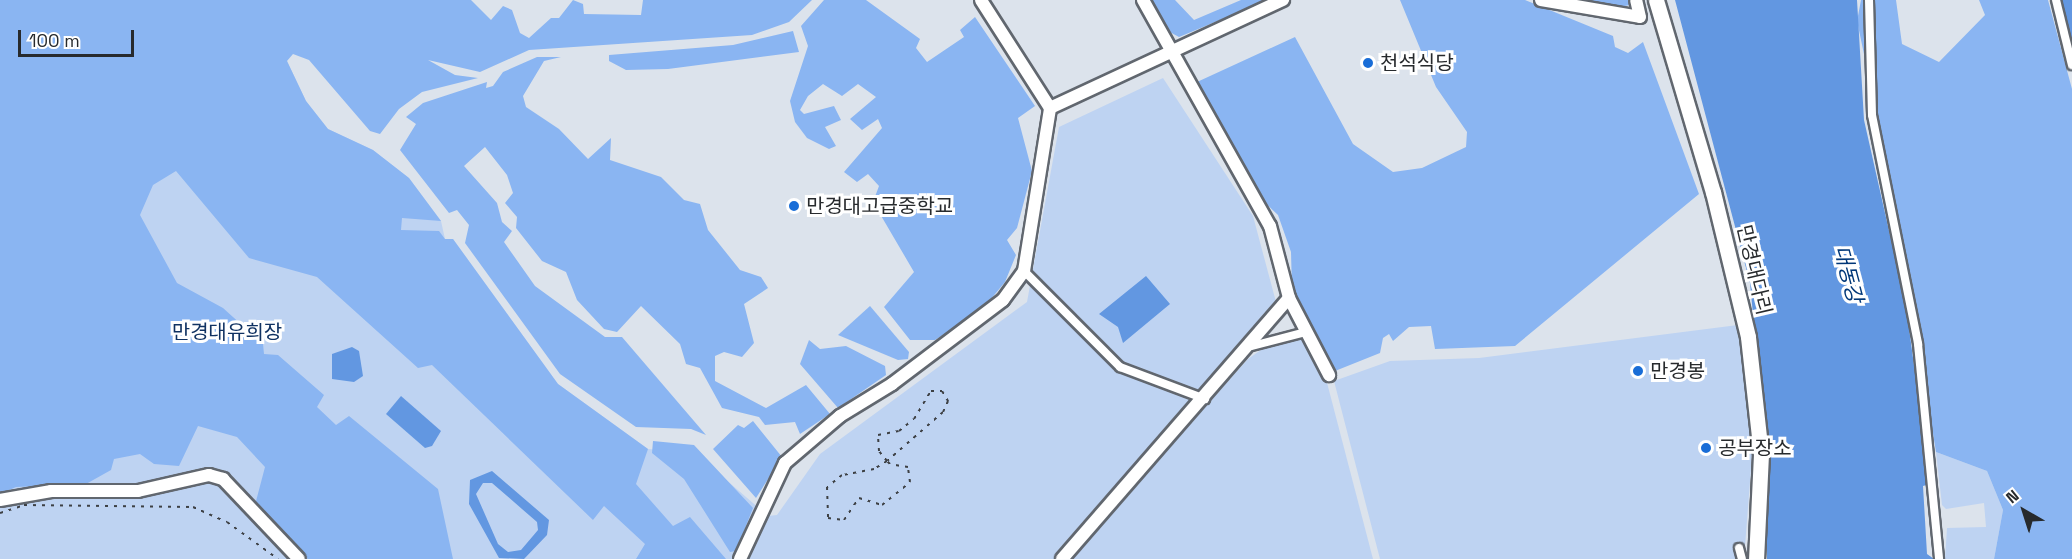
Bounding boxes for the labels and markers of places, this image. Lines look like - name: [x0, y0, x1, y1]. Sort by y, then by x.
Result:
- place label: 천석식당: [1380, 51, 1454, 75]
- marker: 천석식당: [1361, 56, 1375, 70]
- place label: 만경대고급중학교: [806, 194, 953, 218]
- marker: 만경대고급중학교: [787, 199, 801, 213]
- place label: 만경봉: [1650, 359, 1705, 383]
- marker: 만경봉: [1631, 364, 1645, 378]
- place label: 공부장소: [1718, 436, 1792, 460]
- marker: 공부장소: [1699, 441, 1713, 455]

